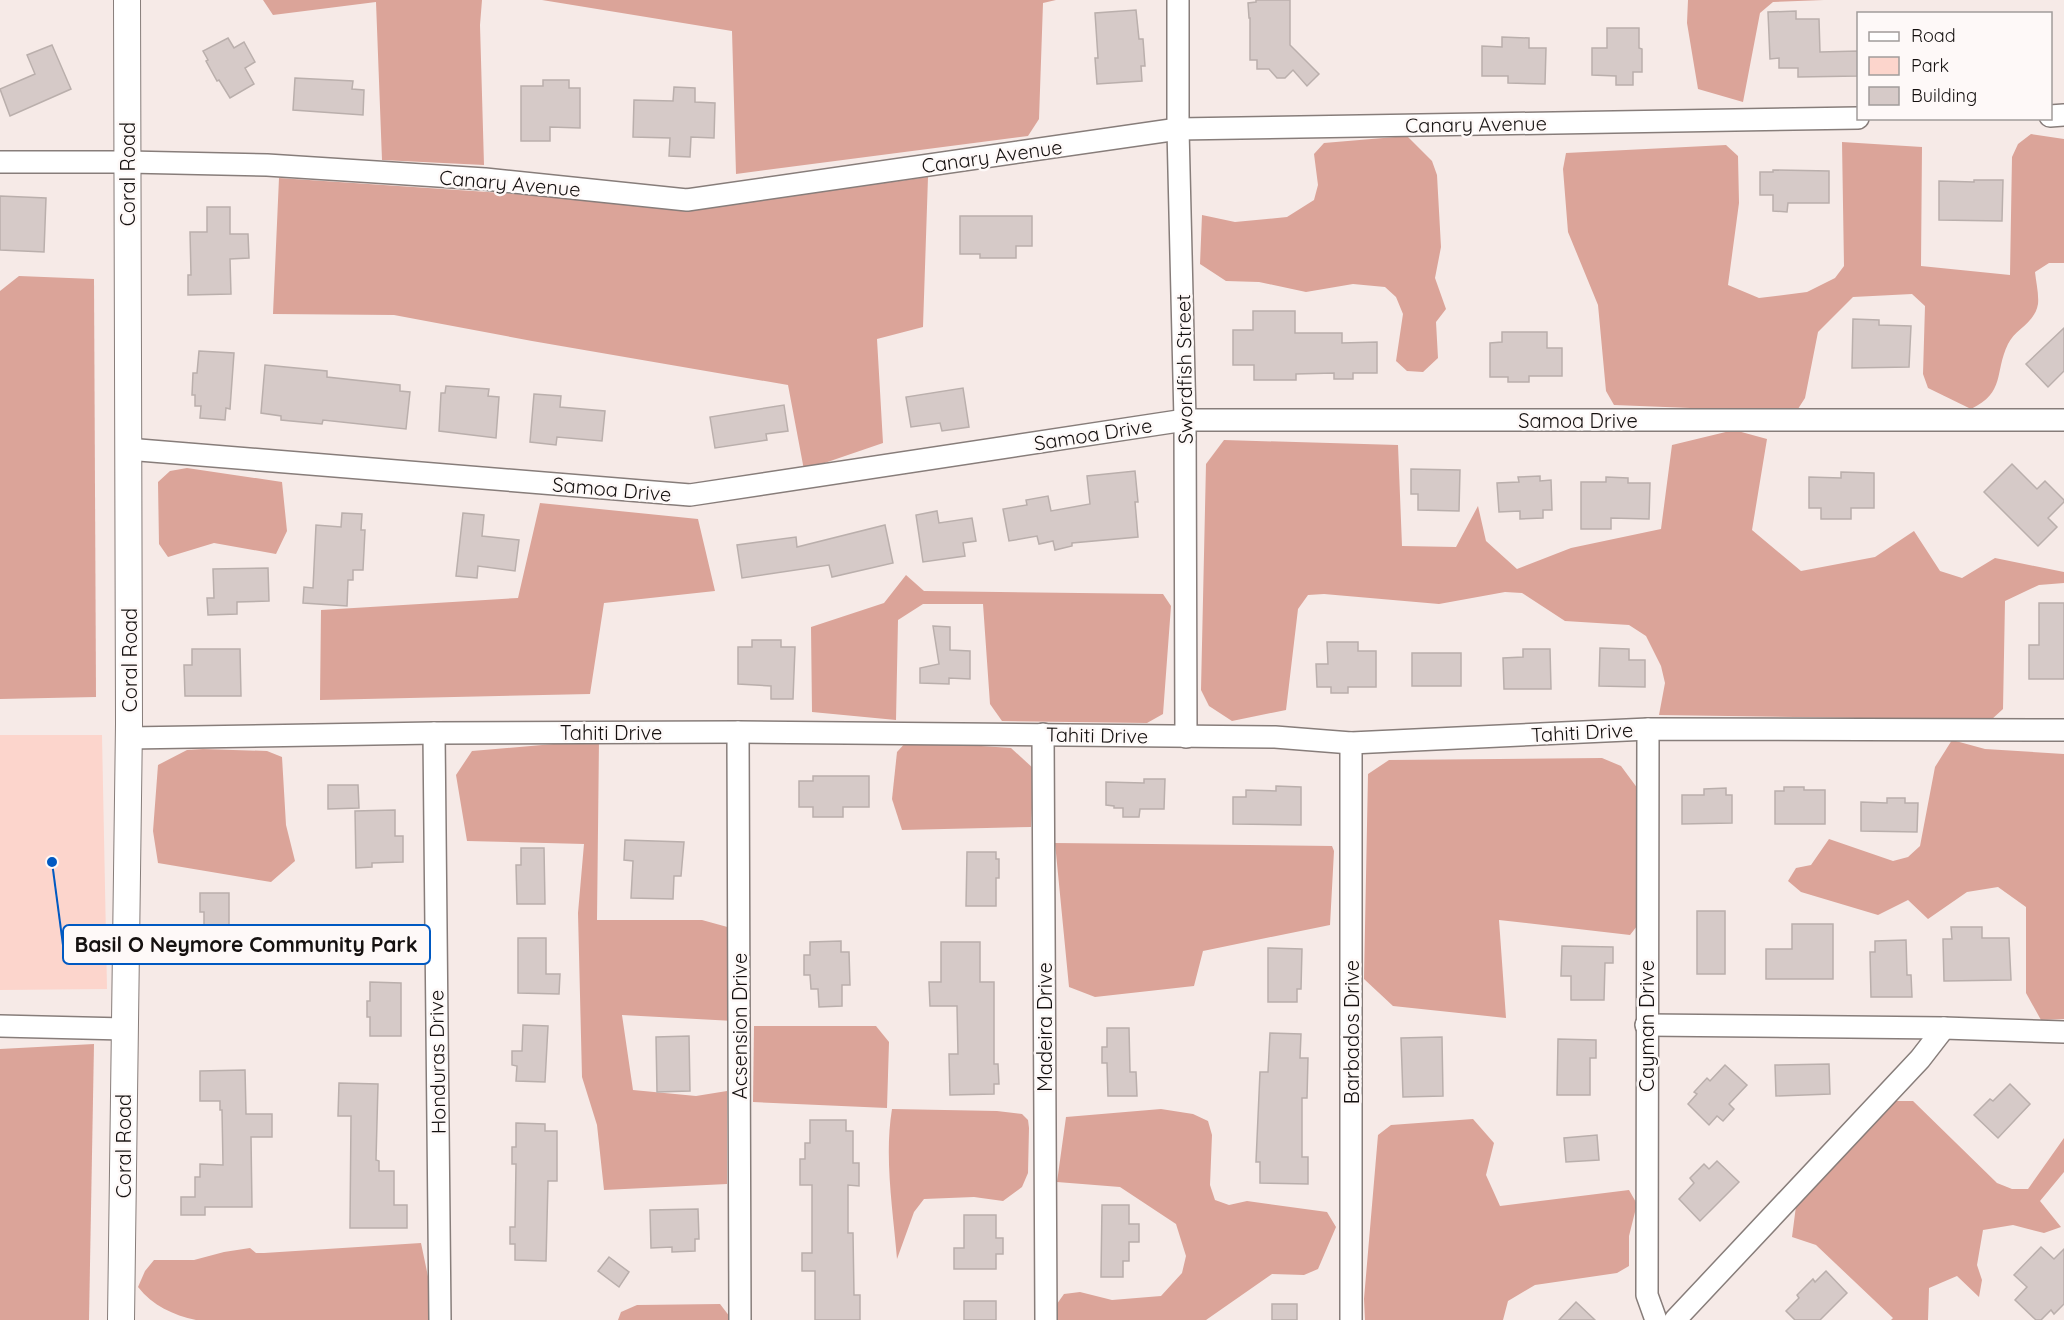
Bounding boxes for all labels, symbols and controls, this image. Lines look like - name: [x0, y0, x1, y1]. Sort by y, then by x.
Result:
- legend: [1857, 12, 2052, 120]
- text: Road: [1911, 24, 1956, 47]
- text: Park: [1911, 54, 1949, 77]
- text: Building: [1911, 84, 1977, 107]
- street label: Canary Avenue: [1405, 110, 1547, 138]
- street label: Coral Road: [115, 122, 140, 226]
- street label: Canary Avenue: [920, 134, 1064, 178]
- street label: Canary Avenue: [438, 164, 582, 202]
- street label: Swordfish Street: [1170, 294, 1198, 444]
- street label: Samoa Drive: [1518, 408, 1638, 433]
- street label: Samoa Drive: [1032, 412, 1154, 456]
- street label: Samoa Drive: [551, 471, 673, 507]
- street label: Coral Road: [117, 608, 142, 712]
- street label: Tahiti Drive: [1530, 717, 1634, 747]
- street label: Tahiti Drive: [560, 720, 662, 745]
- street label: Tahiti Drive: [1046, 722, 1148, 748]
- callout: Basil O Neymore Community Park: [63, 925, 430, 964]
- text: Basil O Neymore Community Park: [74, 931, 418, 957]
- street label: Acsension Drive: [727, 953, 752, 1099]
- street label: Barbados Drive: [1339, 960, 1364, 1104]
- street label: Cayman Drive: [1634, 960, 1659, 1092]
- street label: Madeira Drive: [1032, 962, 1057, 1092]
- street label: Honduras Drive: [423, 990, 451, 1134]
- street label: Coral Road: [111, 1094, 136, 1198]

